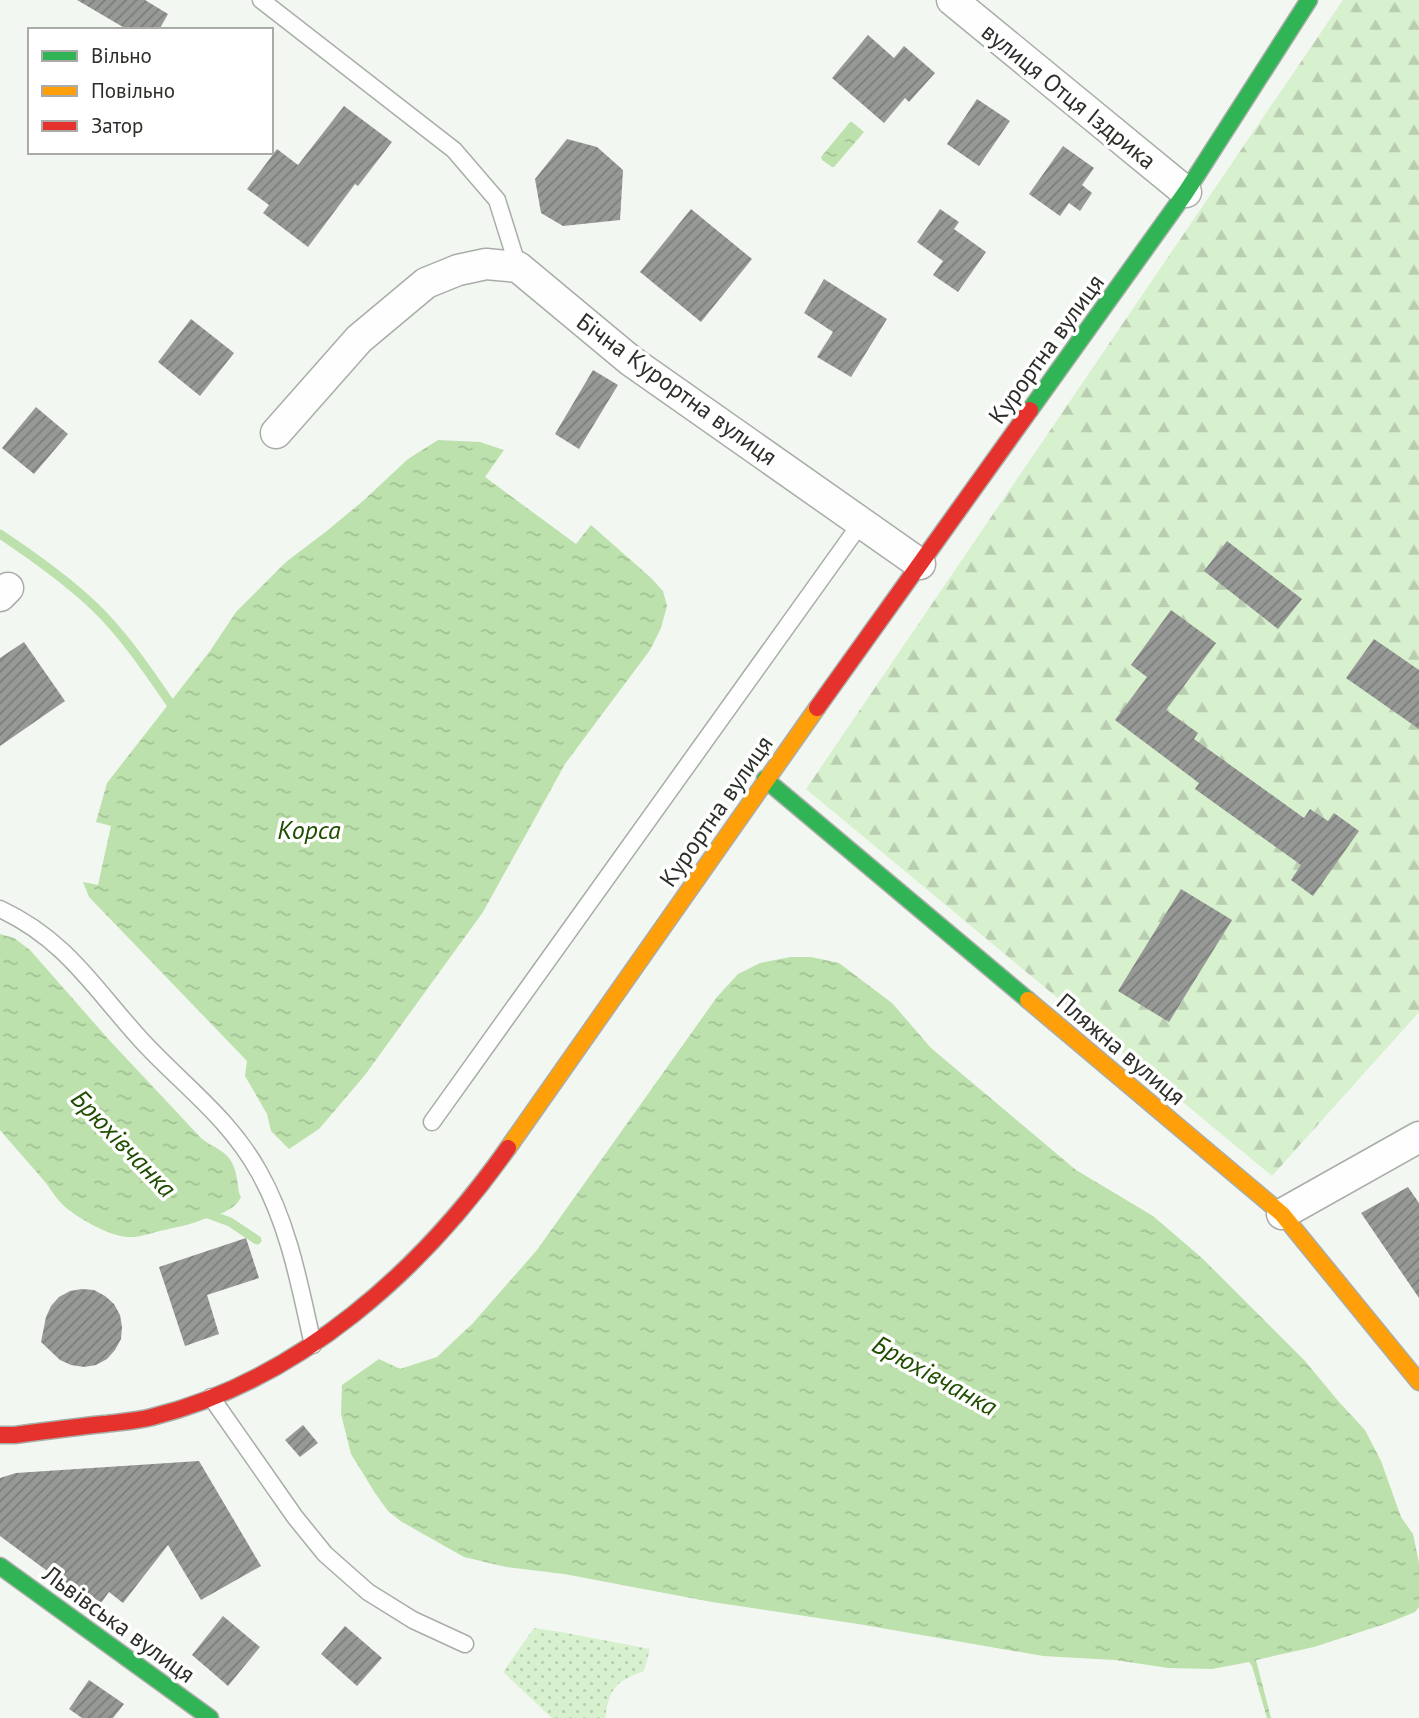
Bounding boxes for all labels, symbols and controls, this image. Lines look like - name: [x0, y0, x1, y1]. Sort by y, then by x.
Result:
- street label: вулиця Отця Іздрика: [975, 16, 1163, 176]
- legend: [28, 28, 273, 154]
- text: Вільно: [91, 42, 152, 69]
- text: Повільно: [91, 77, 175, 104]
- text: Затор: [91, 112, 143, 139]
- street label: Курортна вулиця: [981, 268, 1111, 430]
- street label: Бічна Курортна вулиця: [571, 306, 783, 472]
- street label: Курортна вулиця: [652, 729, 780, 893]
- water label: Корса: [277, 813, 341, 846]
- street label: Пляжна вулиця: [1050, 986, 1192, 1112]
- water label: Брюхівчанка: [64, 1082, 184, 1204]
- water label: Брюхівчанка: [867, 1327, 1003, 1423]
- street label: Львівська вулиця: [36, 1558, 201, 1690]

